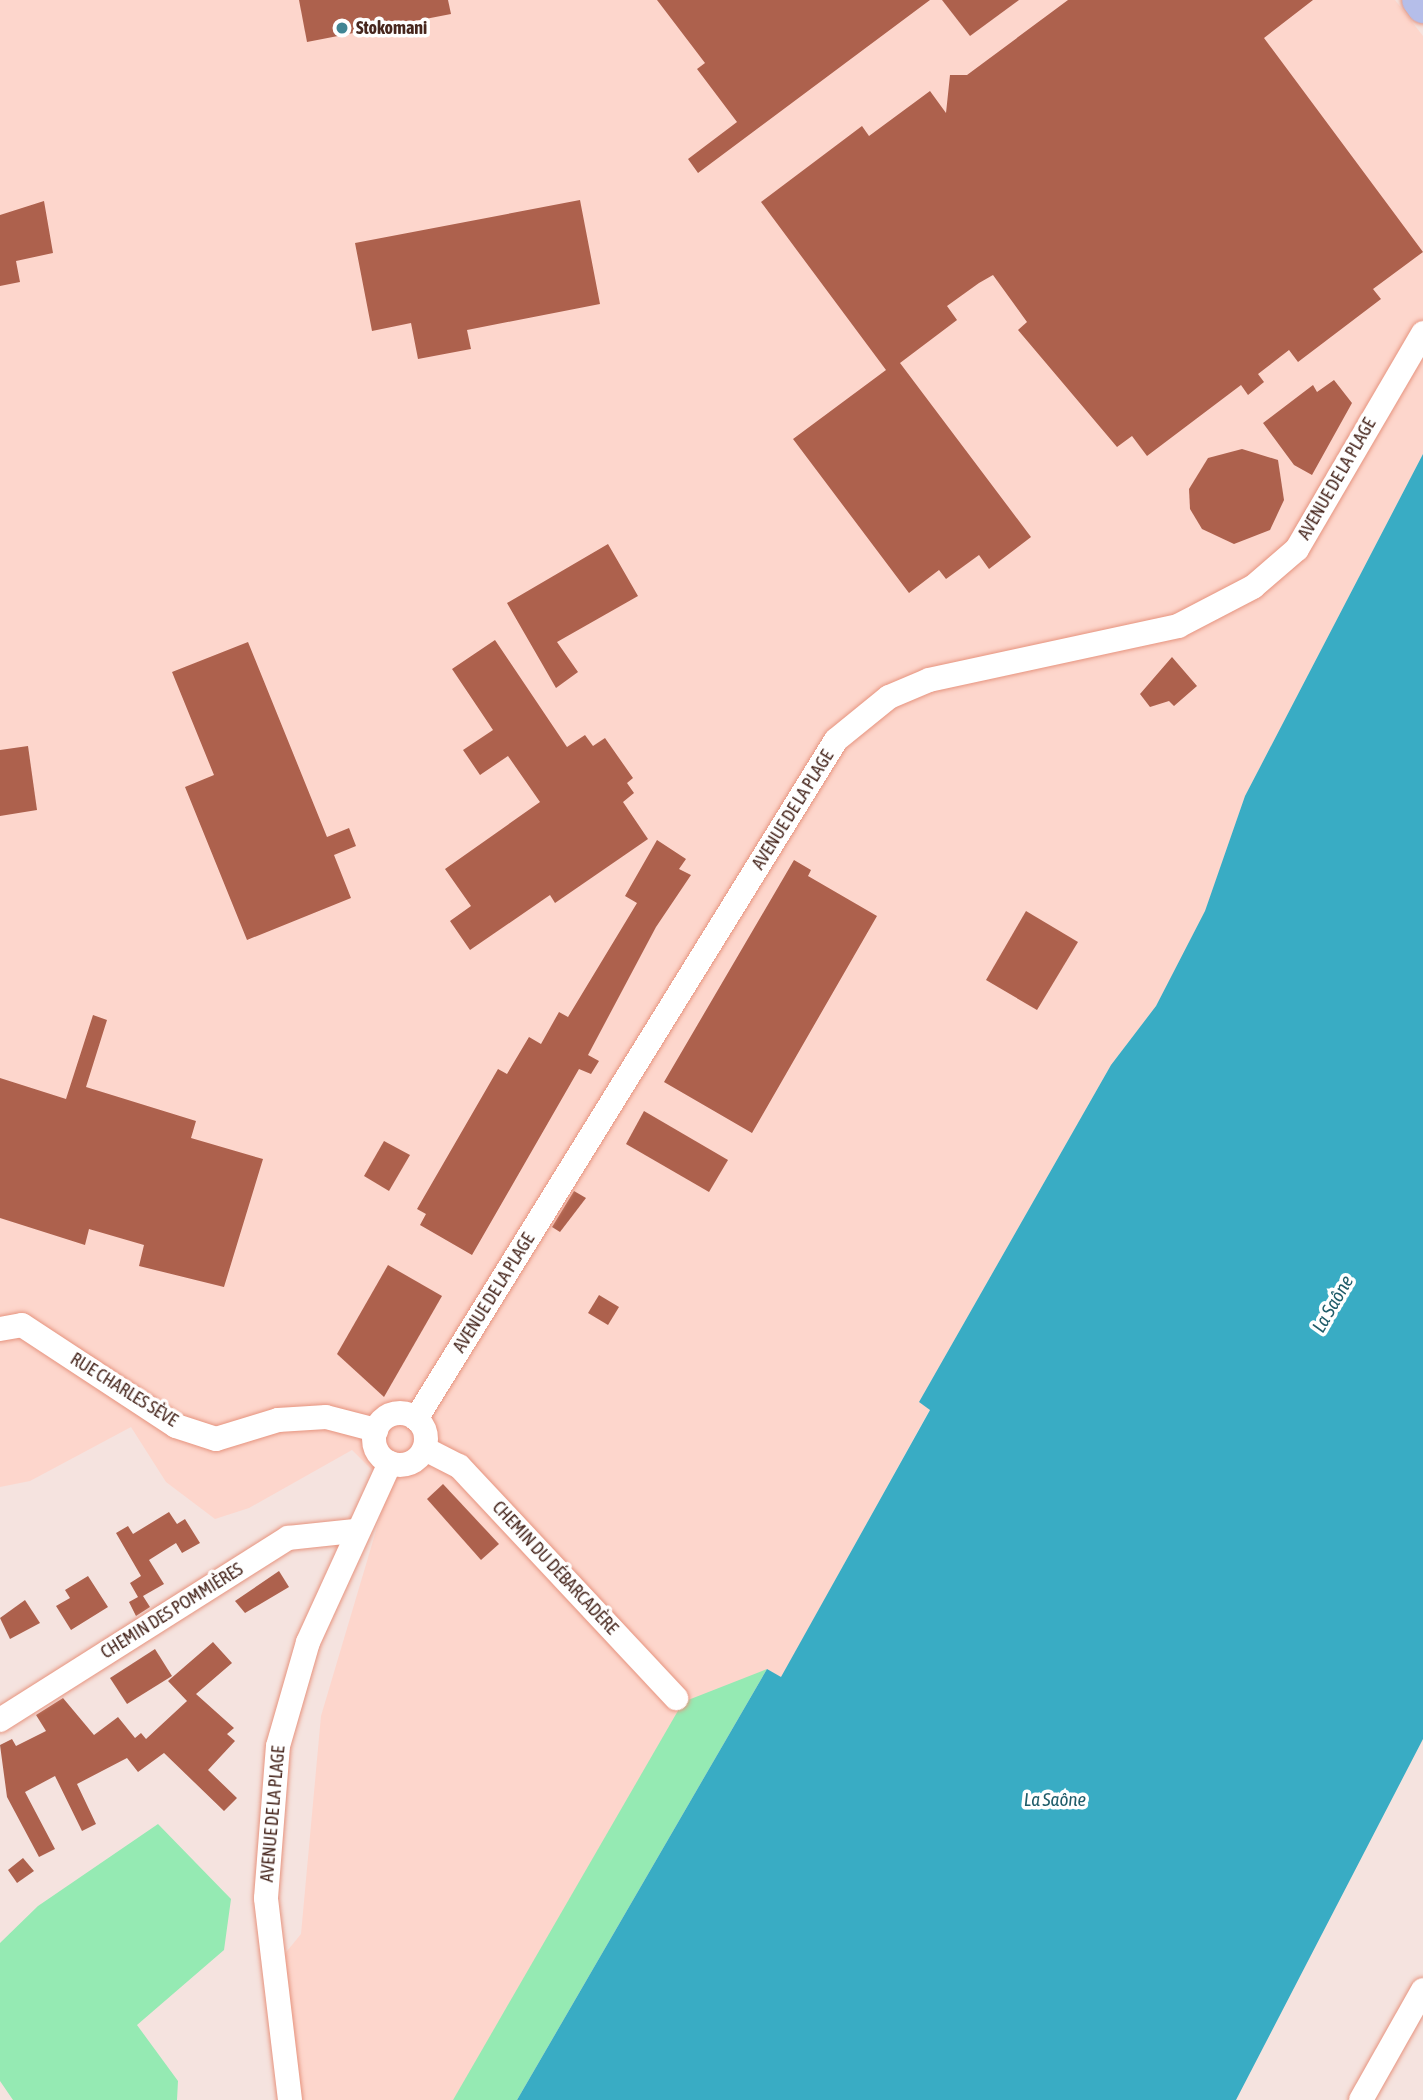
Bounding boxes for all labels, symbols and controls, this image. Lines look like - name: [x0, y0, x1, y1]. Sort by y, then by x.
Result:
- place label: Stokomani: [356, 17, 427, 39]
- marker: Stokomani: [334, 20, 350, 36]
- street label: AVENUE DE LA PLAGE: [1293, 414, 1381, 544]
- street label: AVENUE DE LA PLAGE: [748, 746, 838, 874]
- street label: AVENUE DE LA PLAGE: [449, 1229, 539, 1357]
- water label: La Saône: [1308, 1271, 1358, 1337]
- street label: RUE CHARLES SÈVE: [66, 1348, 182, 1432]
- street label: CHEMIN DU DÉBARCADÈRE: [488, 1497, 622, 1639]
- street label: CHEMIN DES POMMIÈRES: [97, 1558, 247, 1664]
- street label: AVENUE DE LA PLAGE: [256, 1745, 290, 1883]
- water label: La Saône: [1024, 1789, 1086, 1811]

